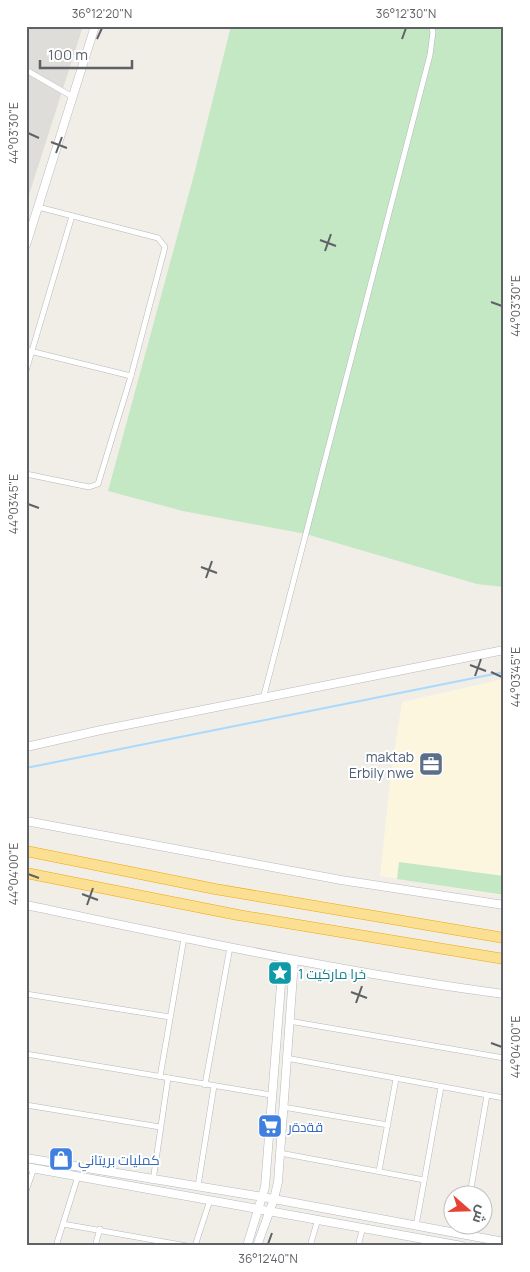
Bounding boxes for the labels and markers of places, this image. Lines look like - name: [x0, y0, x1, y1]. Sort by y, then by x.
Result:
- place label: maktab Erbily nwe: [349, 747, 414, 782]
- office icon: maktab Erbily nwe: [418, 751, 444, 777]
- place icon: خرا ماركيت 1: [267, 960, 293, 986]
- place label: خرا ماركيت 1: [298, 964, 366, 983]
- supermarket icon: قةدةر: [257, 1113, 283, 1139]
- place label: قةدةر: [287, 1117, 323, 1136]
- shop icon: كمليات بريتاني: [48, 1146, 74, 1172]
- place label: كمليات بريتاني: [78, 1150, 160, 1172]

